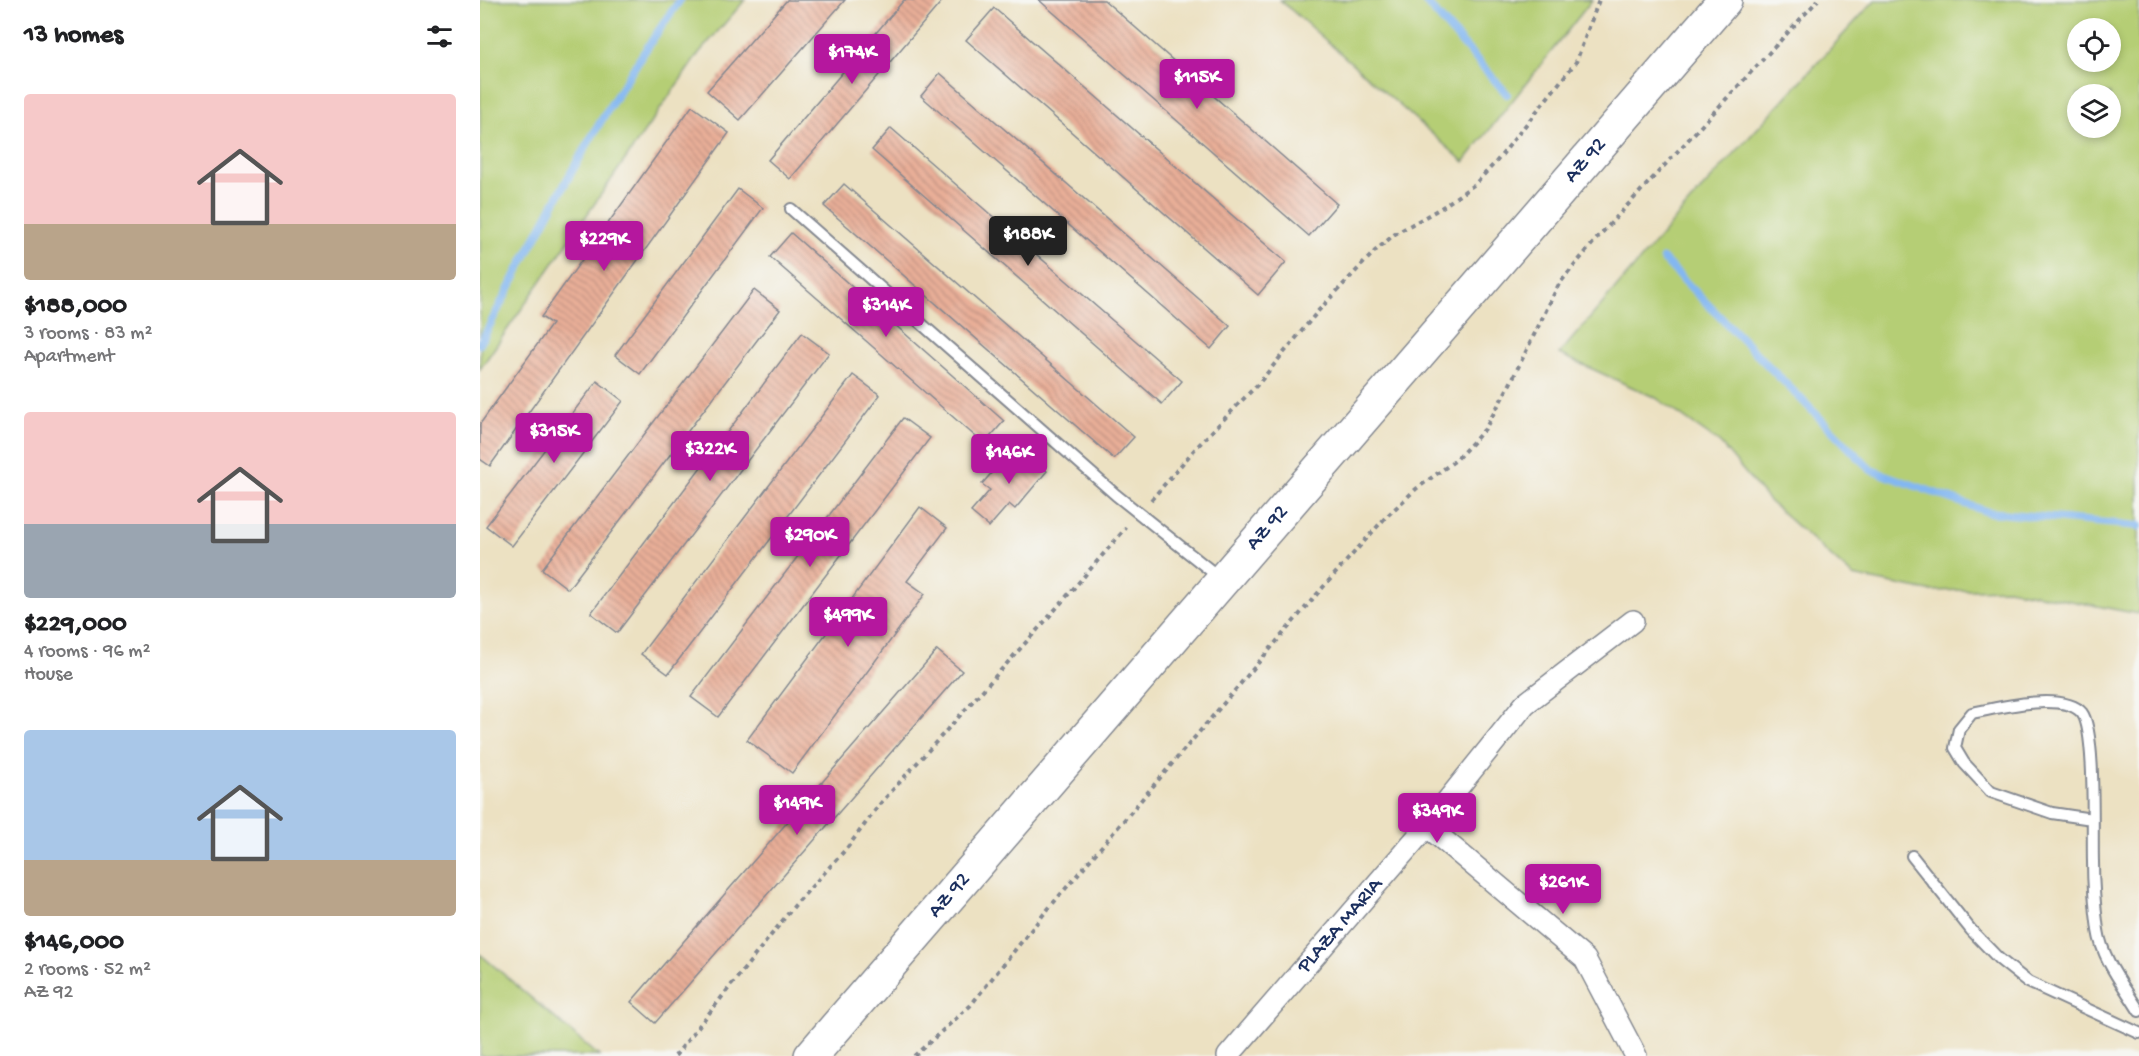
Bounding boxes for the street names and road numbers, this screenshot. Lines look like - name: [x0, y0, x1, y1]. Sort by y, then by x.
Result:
- street label: AZ 92: [1559, 133, 1612, 189]
- street label: AZ 92: [1241, 500, 1294, 556]
- street label: AZ 92: [923, 868, 976, 923]
- street label: PLAZA MARIA: [1292, 872, 1390, 980]

